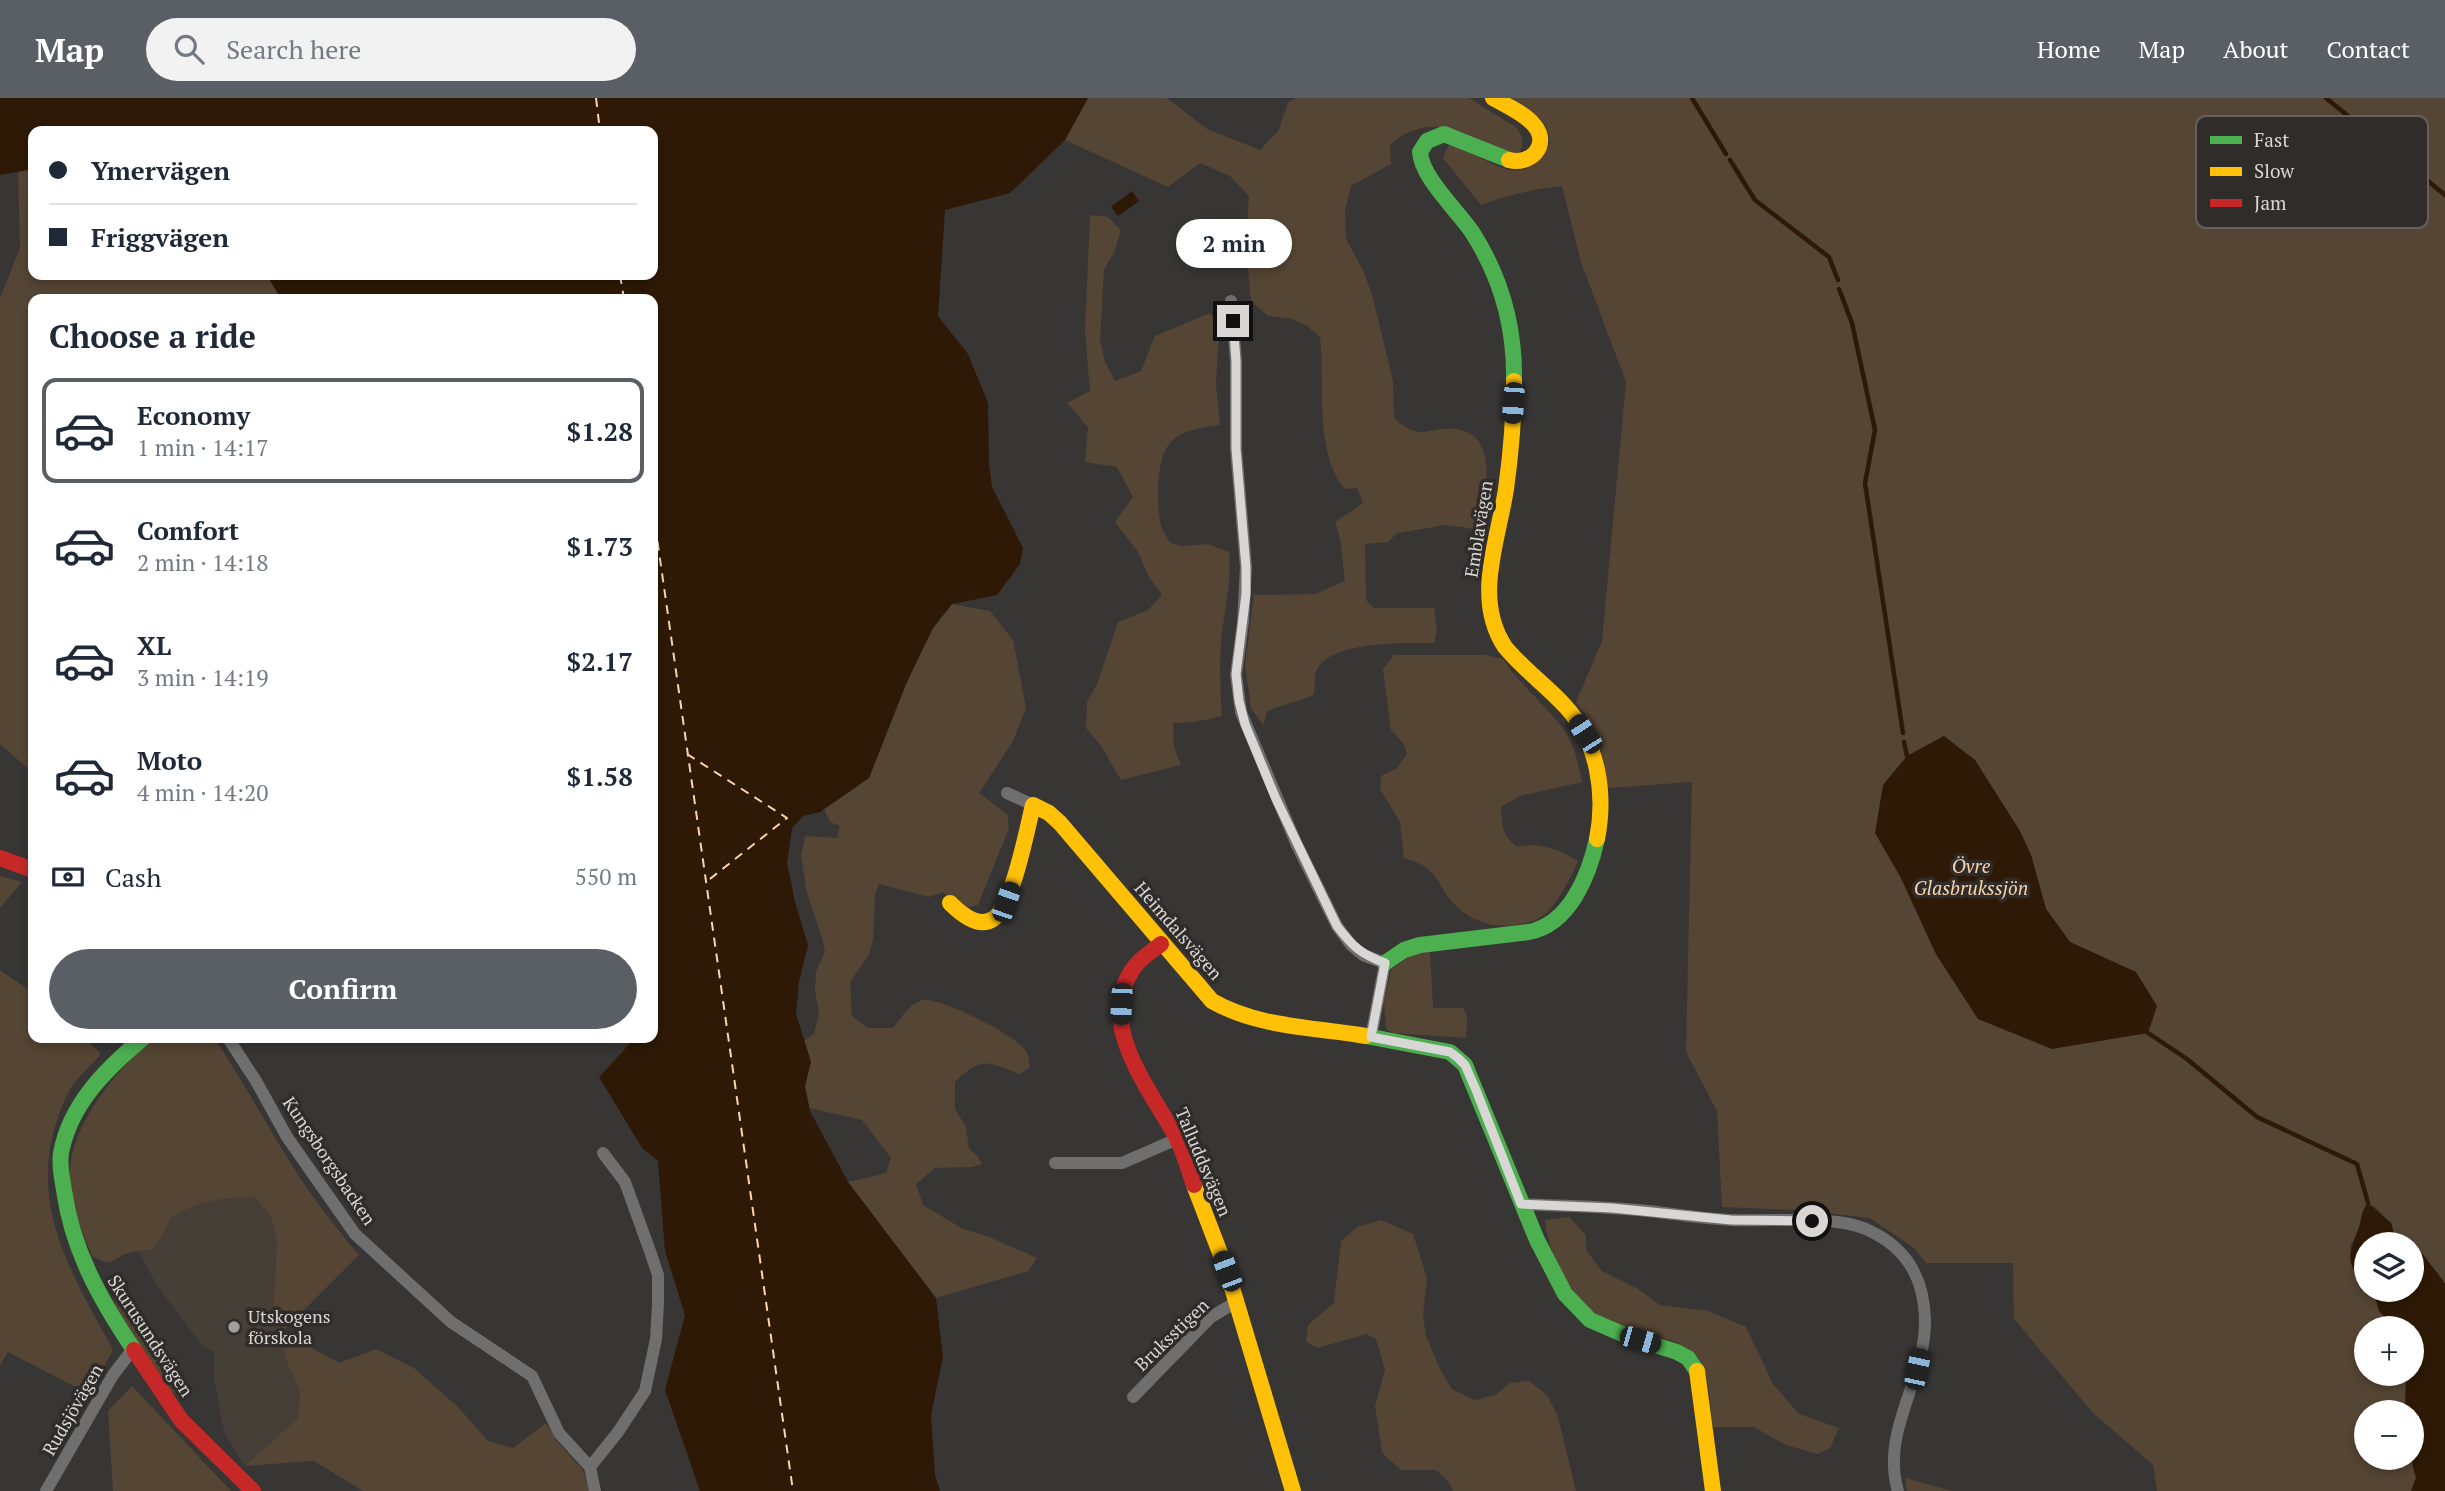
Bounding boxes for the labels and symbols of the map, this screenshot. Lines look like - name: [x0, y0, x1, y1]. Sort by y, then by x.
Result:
- legend: [2196, 116, 2428, 228]
- text: Fast: [2254, 127, 2289, 152]
- text: Slow: [2254, 158, 2295, 183]
- text: Jam: [2254, 190, 2287, 215]
- callout: 2 min: [1175, 220, 1291, 268]
- route end: [1217, 305, 1249, 337]
- car: [1502, 381, 1525, 425]
- street label: Emblavägen: [1459, 478, 1498, 579]
- car: [1565, 711, 1606, 757]
- water label: Övre Glasbrukssjön: [1914, 853, 2028, 900]
- street label: Heimdalsvägen: [1129, 876, 1228, 985]
- car: [990, 879, 1023, 925]
- car: [1110, 982, 1133, 1026]
- street label: Kungsborgsbacken: [278, 1092, 382, 1230]
- street label: Talluddsvägen: [1170, 1103, 1238, 1220]
- route start: [1796, 1205, 1828, 1237]
- car: [1210, 1248, 1245, 1294]
- street label: Skurusundsvägen: [103, 1270, 199, 1401]
- street label: Bruksstigen: [1129, 1293, 1214, 1376]
- place label: Utskogens förskola: [248, 1304, 331, 1349]
- marker: Utskogens förskola: [226, 1319, 242, 1335]
- car: [1617, 1324, 1664, 1356]
- car: [1903, 1346, 1932, 1392]
- street label: Rudsjövägen: [36, 1359, 108, 1460]

